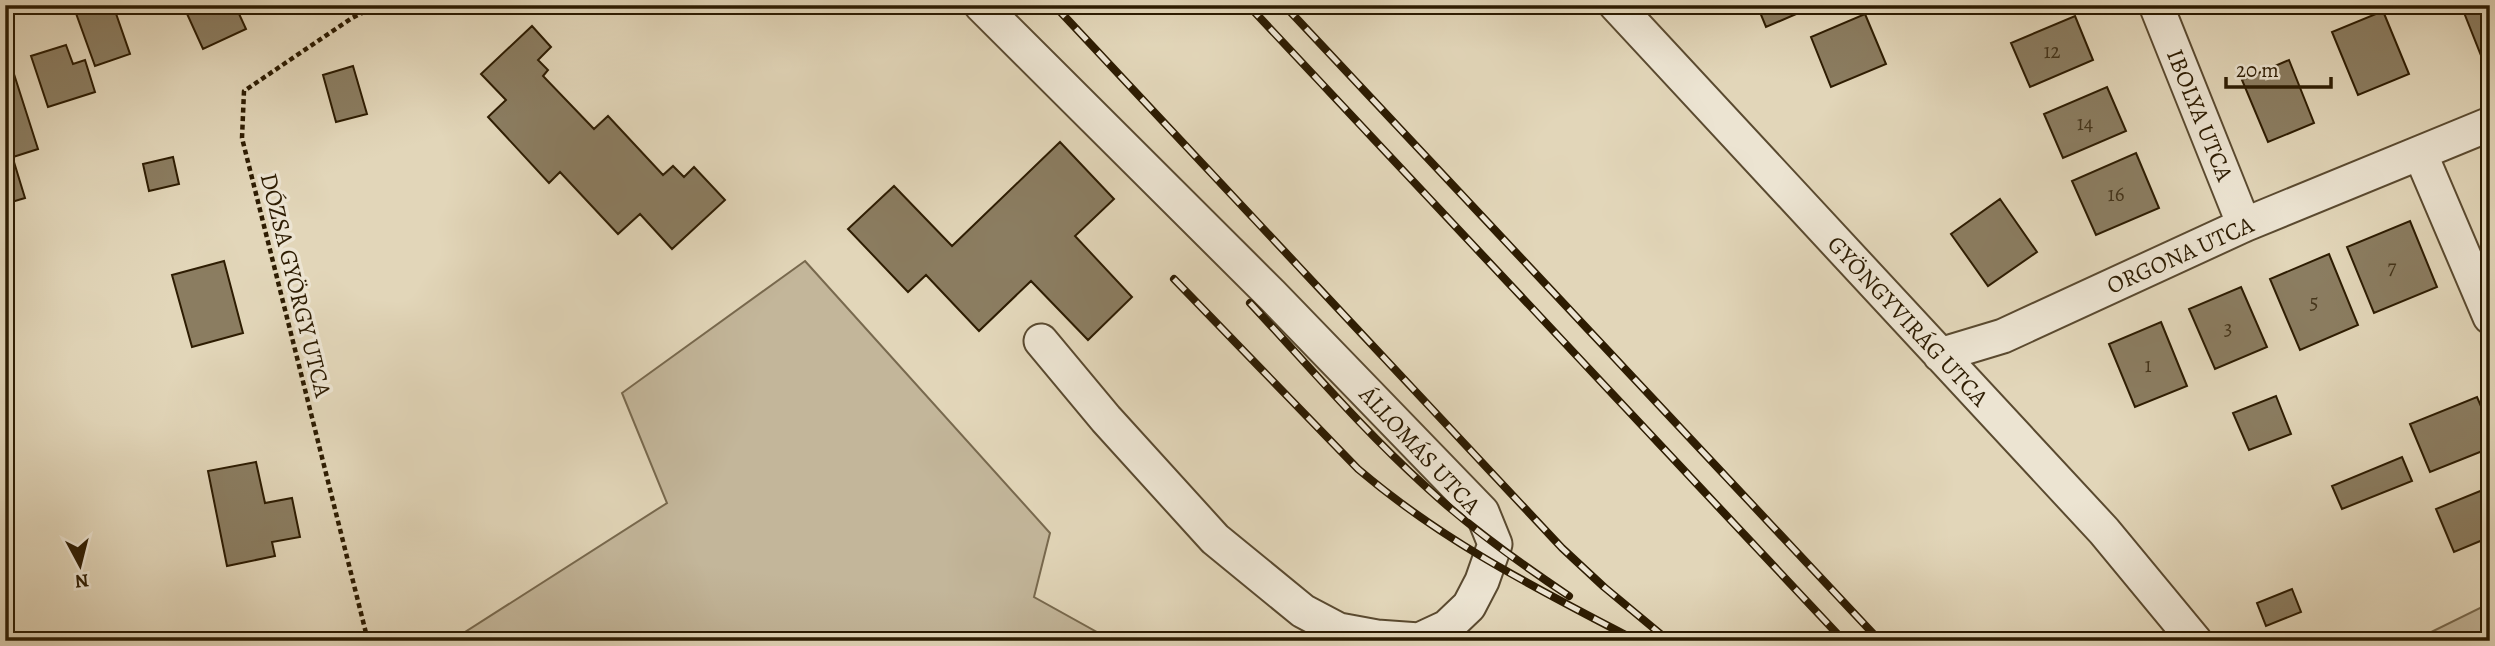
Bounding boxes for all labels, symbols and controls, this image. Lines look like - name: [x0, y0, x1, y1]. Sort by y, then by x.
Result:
- house number: 12: [2043, 37, 2061, 65]
- street label: IBOLYA UTCA: [2159, 44, 2241, 187]
- scale bar: [2226, 46, 2330, 90]
- text: 20 m: [2236, 56, 2279, 84]
- house number: 14: [2077, 109, 2093, 137]
- street label: DÓZSA GYÖRGY UTCA: [253, 170, 340, 401]
- house number: 16: [2108, 180, 2125, 208]
- street label: ORGONA UTCA: [2101, 208, 2259, 302]
- street label: GYÖNGYVIRÁG UTCA: [1820, 229, 1996, 414]
- house number: 7: [2388, 253, 2397, 281]
- house number: 5: [2309, 288, 2319, 316]
- house number: 3: [2224, 314, 2232, 342]
- house number: 1: [2144, 351, 2152, 379]
- street label: ÁLLOMÁS UTCA: [1352, 378, 1488, 522]
- north arrow: [46, 530, 116, 600]
- text: N: [73, 567, 90, 595]

